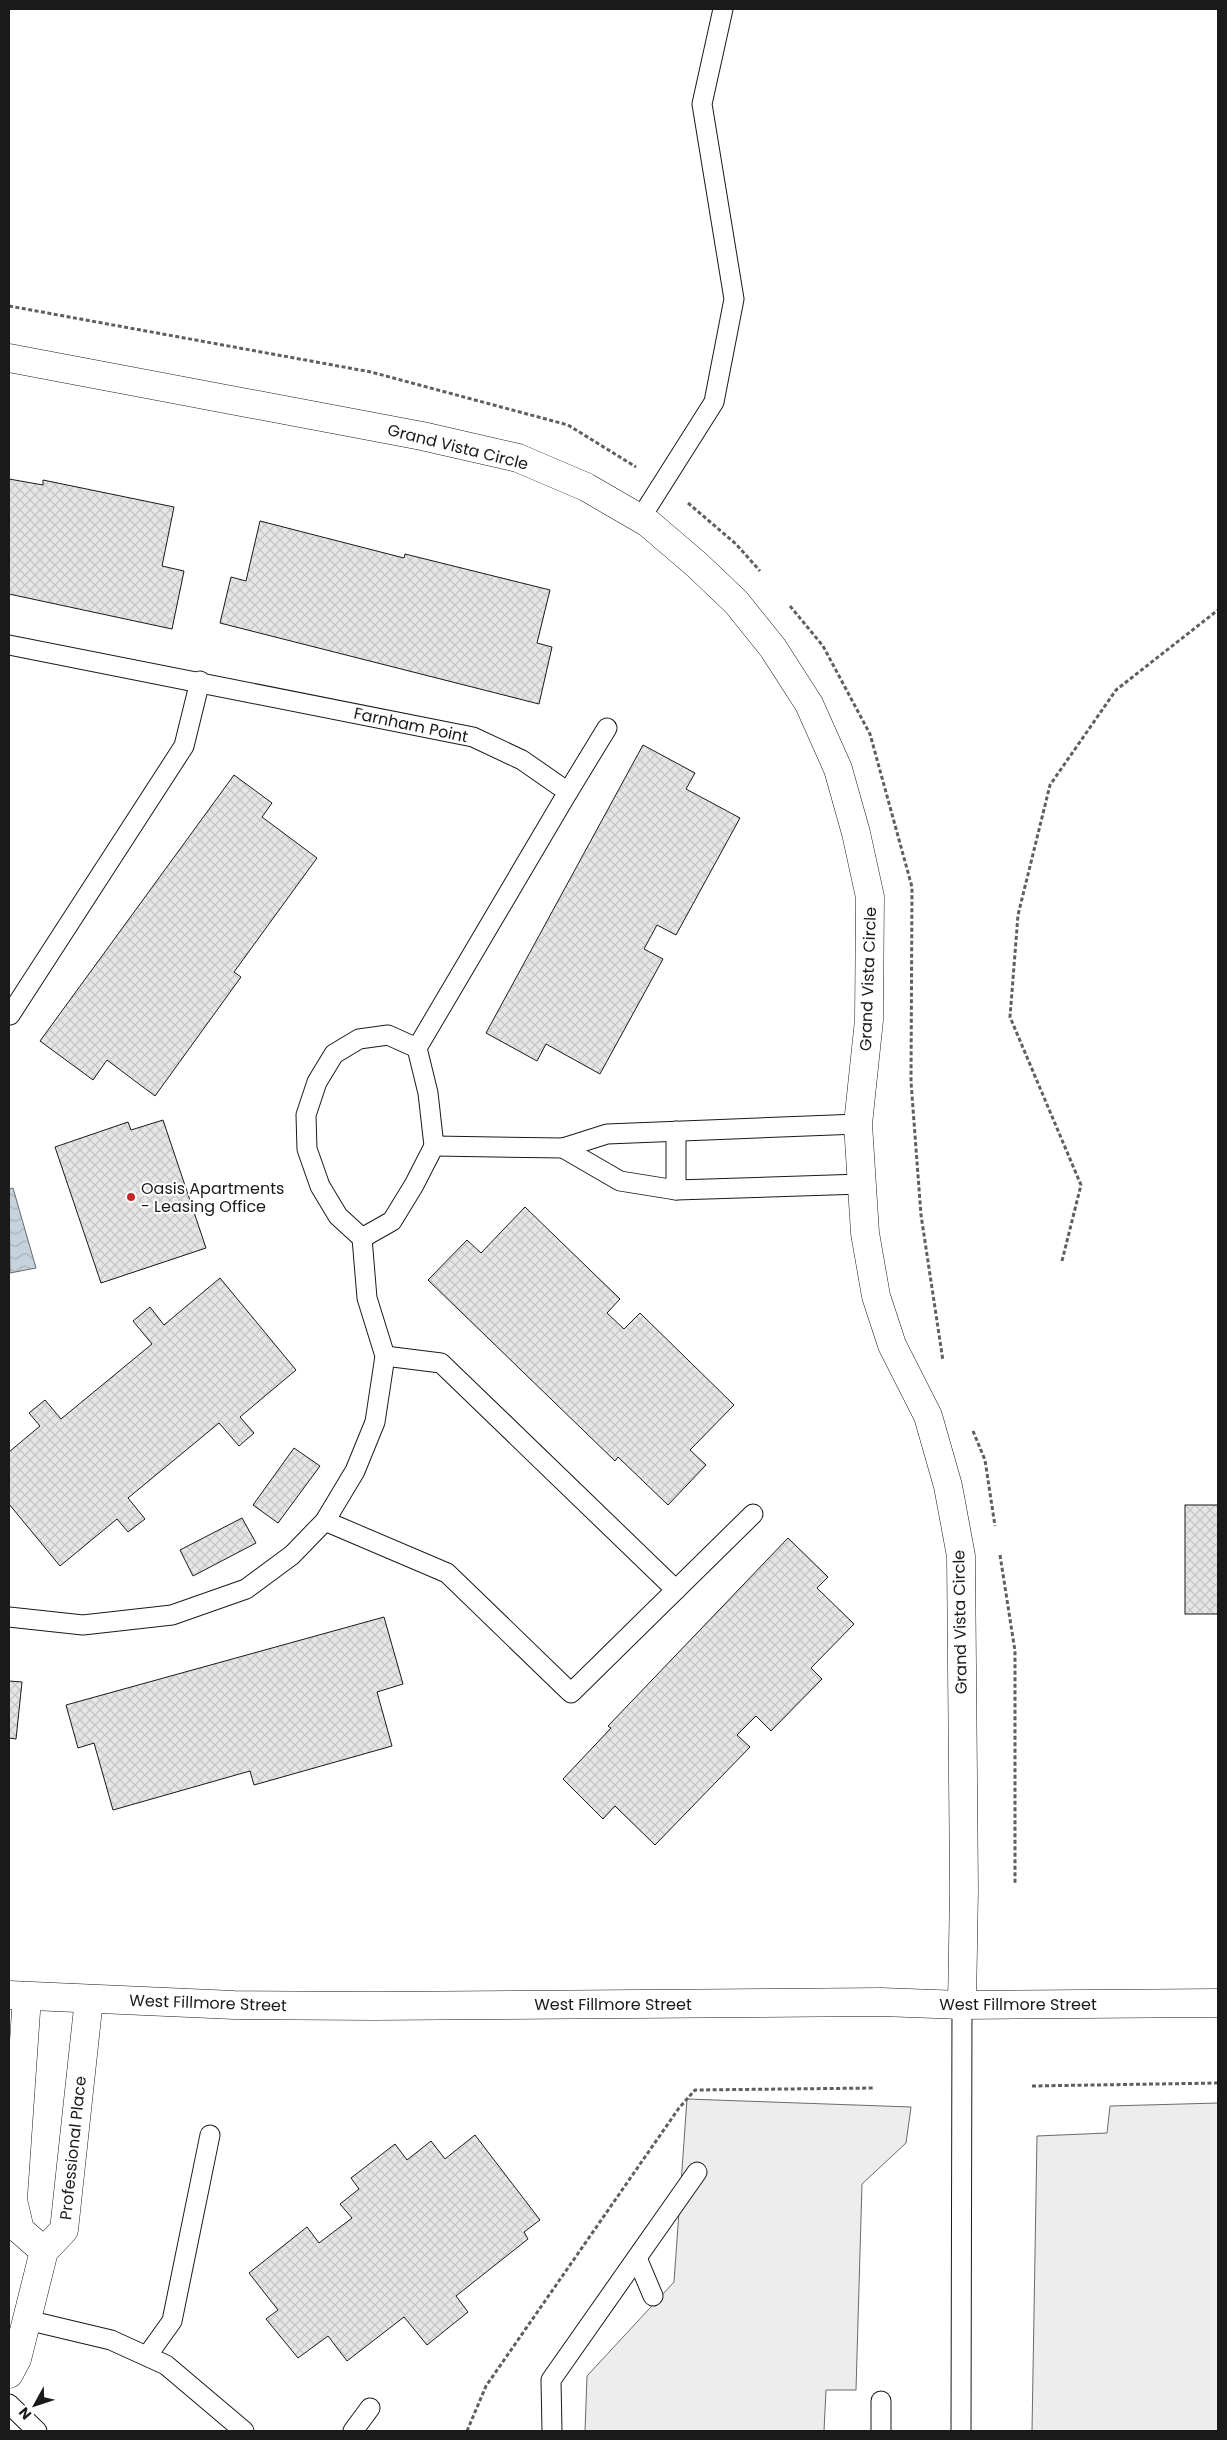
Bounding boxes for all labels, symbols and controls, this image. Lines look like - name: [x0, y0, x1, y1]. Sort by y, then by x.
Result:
- street label: Grand Vista Circle: [385, 418, 531, 476]
- street label: Farnham Point: [352, 702, 470, 748]
- street label: Grand Vista Circle: [854, 906, 882, 1052]
- place label: Oasis Apartments - Leasing Office: [141, 1177, 284, 1218]
- marker: Oasis Apartments - Leasing Office: [125, 1191, 137, 1203]
- street label: Grand Vista Circle: [947, 1550, 973, 1694]
- street label: West Fillmore Street: [129, 1989, 287, 2017]
- street label: West Fillmore Street: [534, 1993, 692, 2016]
- street label: West Fillmore Street: [939, 1993, 1097, 2016]
- street label: Professional Place: [54, 2075, 92, 2221]
- north arrow: [10, 2380, 60, 2430]
- text: N: [14, 2403, 36, 2424]

